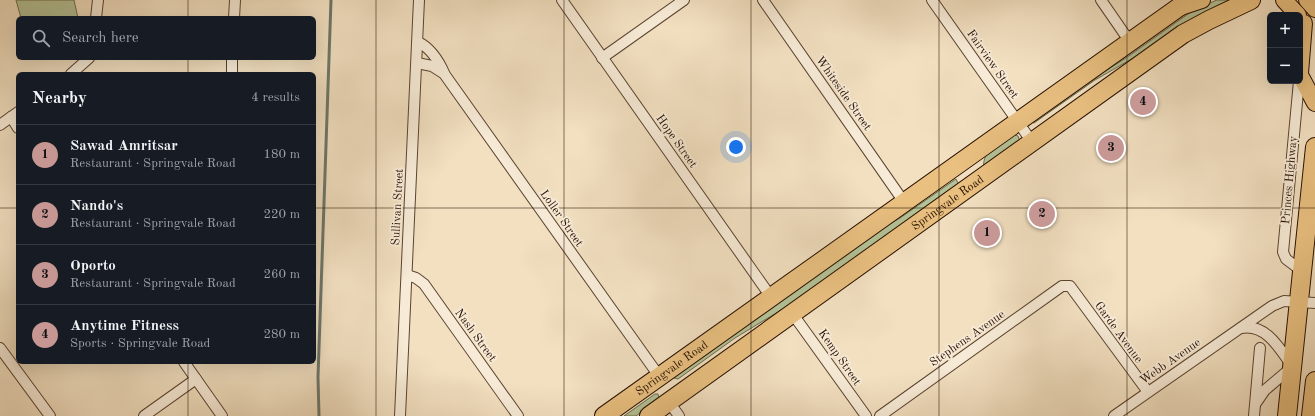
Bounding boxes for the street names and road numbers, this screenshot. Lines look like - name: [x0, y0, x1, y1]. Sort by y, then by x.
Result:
- street label: Fairview Street: [964, 28, 1020, 101]
- street label: Whiteside Street: [813, 54, 873, 133]
- street label: Hope Street: [653, 113, 699, 171]
- street label: Princes Highway: [1280, 135, 1300, 225]
- street label: Sullivan Street: [390, 168, 406, 246]
- street label: Springvale Road: [910, 173, 986, 233]
- street label: Loller Street: [537, 188, 585, 249]
- street label: Garde Avenue: [1092, 300, 1145, 366]
- street label: Nash Street: [452, 307, 498, 364]
- street label: Stephens Avenue: [928, 308, 1008, 369]
- street label: Kemp Street: [815, 327, 863, 388]
- street label: Webb Avenue: [1138, 336, 1203, 387]
- street label: Springvale Road: [634, 339, 711, 398]

